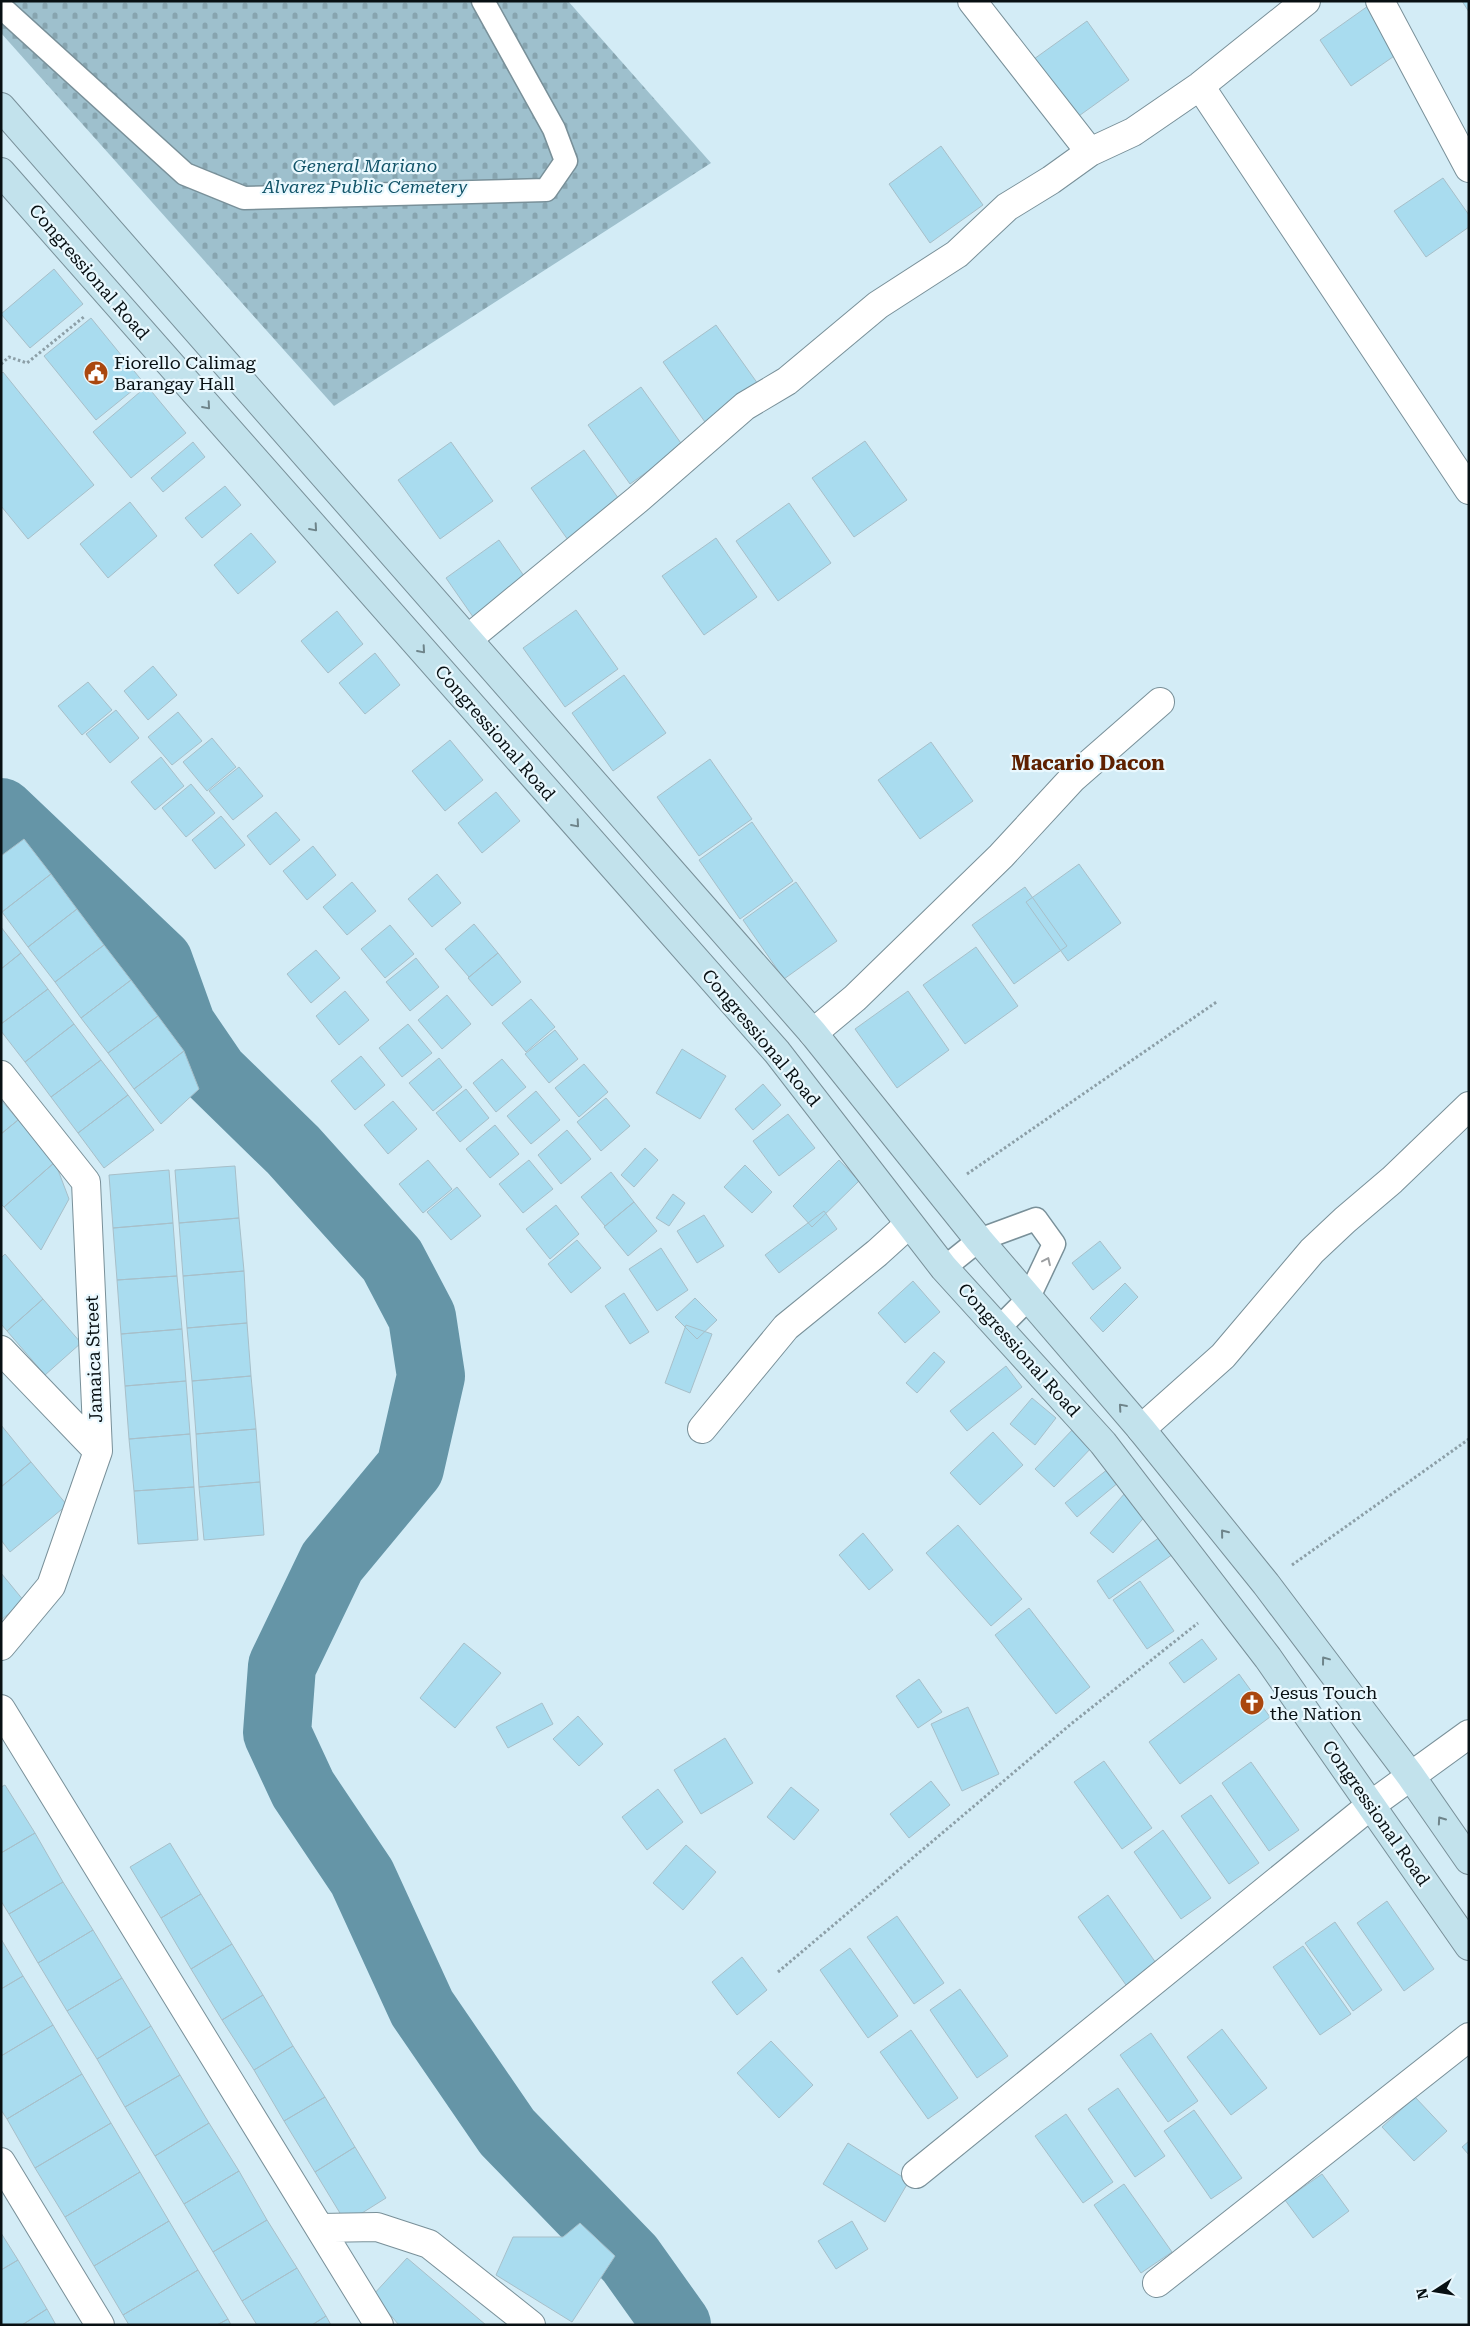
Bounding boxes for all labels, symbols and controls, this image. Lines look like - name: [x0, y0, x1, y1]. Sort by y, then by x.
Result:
- park label: General Mariano Alvarez Public Cemetery: [262, 155, 468, 197]
- street label: Congressional Road: [25, 200, 154, 344]
- place label: Fiorello Calimag Barangay Hall: [114, 352, 256, 394]
- public building icon: Fiorello Calimag Barangay Hall: [83, 360, 109, 386]
- one-way arrow: [201, 401, 210, 410]
- one-way arrow: [308, 522, 317, 531]
- one-way arrow: [416, 644, 425, 653]
- street label: Congressional Road: [431, 661, 560, 805]
- district label: Macario Dacon: [1011, 751, 1165, 775]
- one-way arrow: [570, 819, 579, 828]
- street label: Congressional Road: [698, 965, 825, 1111]
- one-way arrow: [1040, 1257, 1051, 1266]
- street label: Congressional Road: [954, 1279, 1085, 1421]
- street label: Jamaica Street: [81, 1295, 106, 1423]
- one-way arrow: [1118, 1403, 1127, 1412]
- one-way arrow: [1221, 1529, 1230, 1538]
- one-way arrow: [1322, 1657, 1330, 1666]
- place label: Jesus Touch the Nation: [1270, 1682, 1378, 1724]
- church icon: Jesus Touch the Nation: [1239, 1690, 1265, 1716]
- street label: Congressional Road: [1318, 1736, 1435, 1890]
- one-way arrow: [1438, 1816, 1447, 1826]
- north arrow: [1410, 2266, 1460, 2316]
- text: N: [1413, 2287, 1431, 2301]

